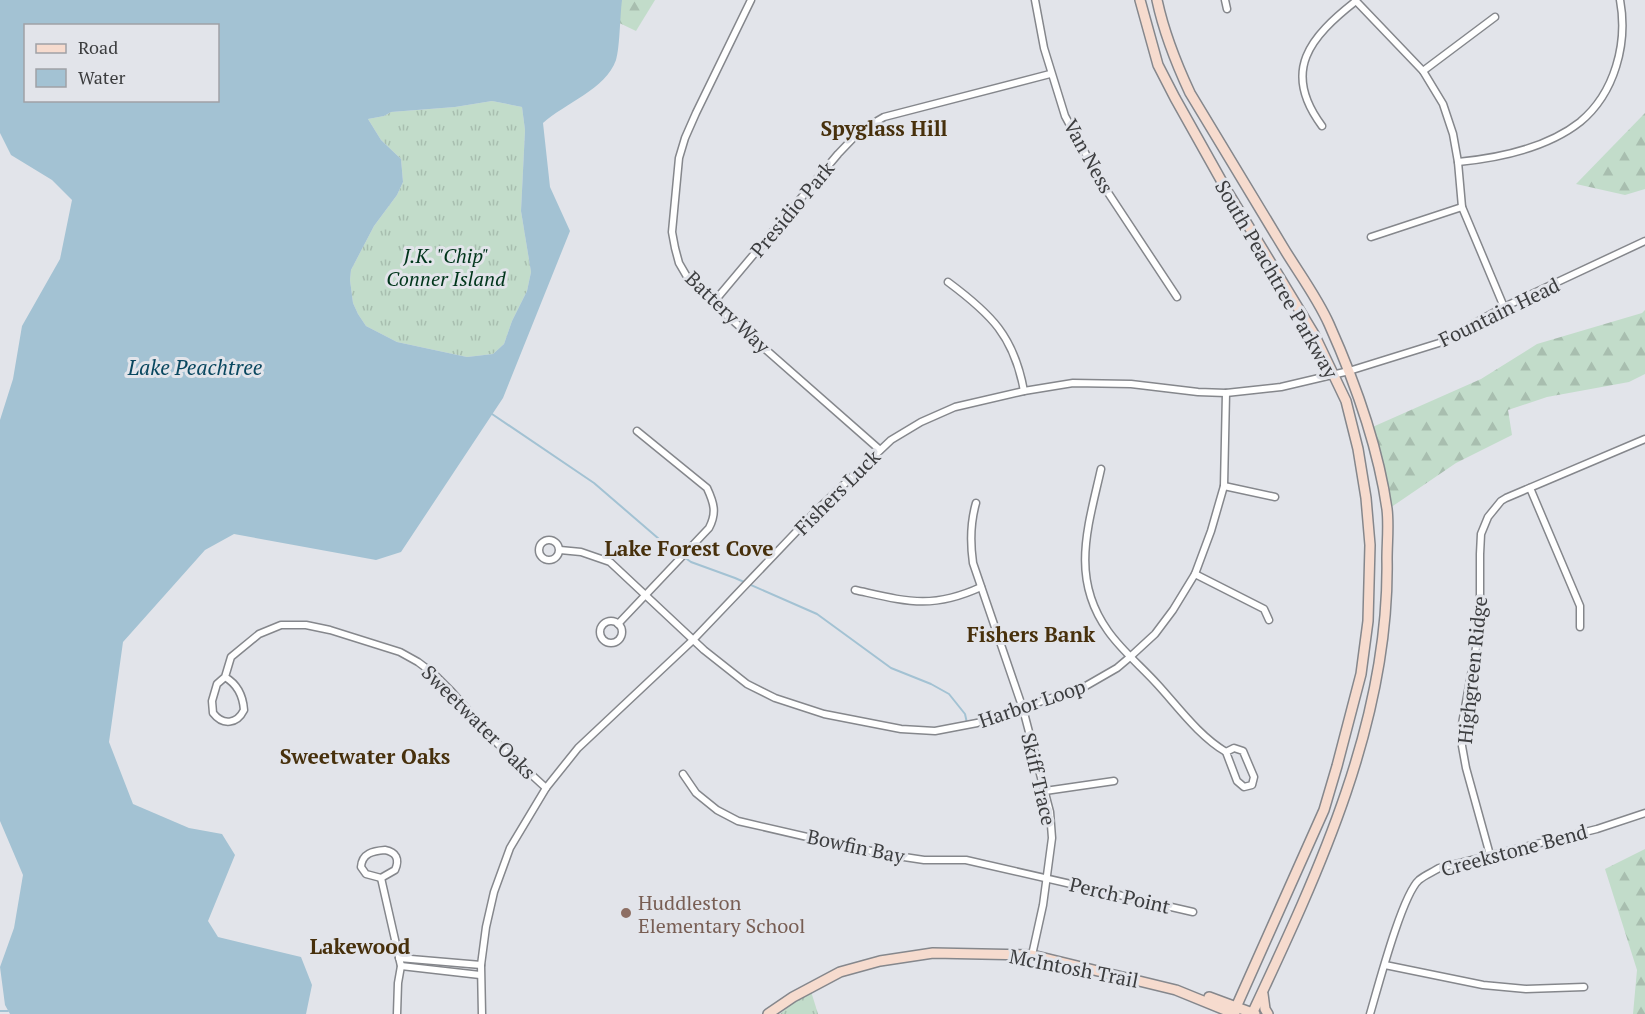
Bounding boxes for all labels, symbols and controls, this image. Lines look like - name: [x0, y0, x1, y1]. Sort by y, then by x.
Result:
- legend: [24, 24, 219, 102]
- text: Road: [78, 35, 118, 59]
- text: Water: [78, 65, 125, 89]
- district label: Spyglass Hill: [820, 114, 948, 142]
- street label: Van Ness: [1058, 114, 1120, 198]
- street label: Presidio Park: [744, 155, 840, 263]
- street label: South Peachtree Parkway: [1209, 175, 1345, 384]
- park label: J.K. "Chip" Conner Island: [386, 242, 506, 292]
- street label: Battery Way: [680, 265, 777, 360]
- street label: Fountain Head: [1434, 271, 1564, 353]
- water label: Lake Peachtree: [127, 353, 263, 381]
- street label: Fishers Luck: [788, 443, 886, 541]
- district label: Lake Forest Cove: [605, 534, 773, 562]
- street label: Highgreen Ridge: [1451, 595, 1493, 745]
- district label: Fishers Bank: [967, 620, 1096, 648]
- street label: Sweetwater Oaks: [416, 659, 542, 785]
- street label: Harbor Loop: [975, 672, 1089, 734]
- street label: Skiff Trace: [1015, 730, 1063, 828]
- district label: Sweetwater Oaks: [280, 742, 450, 770]
- street label: Creekstone Bend: [1438, 818, 1590, 882]
- street label: Bowfin Bay: [805, 823, 908, 870]
- street label: Perch Point: [1067, 870, 1174, 920]
- place label: Huddleston Elementary School: [638, 889, 805, 939]
- marker: Huddleston Elementary School: [619, 906, 633, 920]
- district label: Lakewood: [310, 932, 411, 960]
- street label: McIntosh Trail: [1007, 942, 1141, 994]

